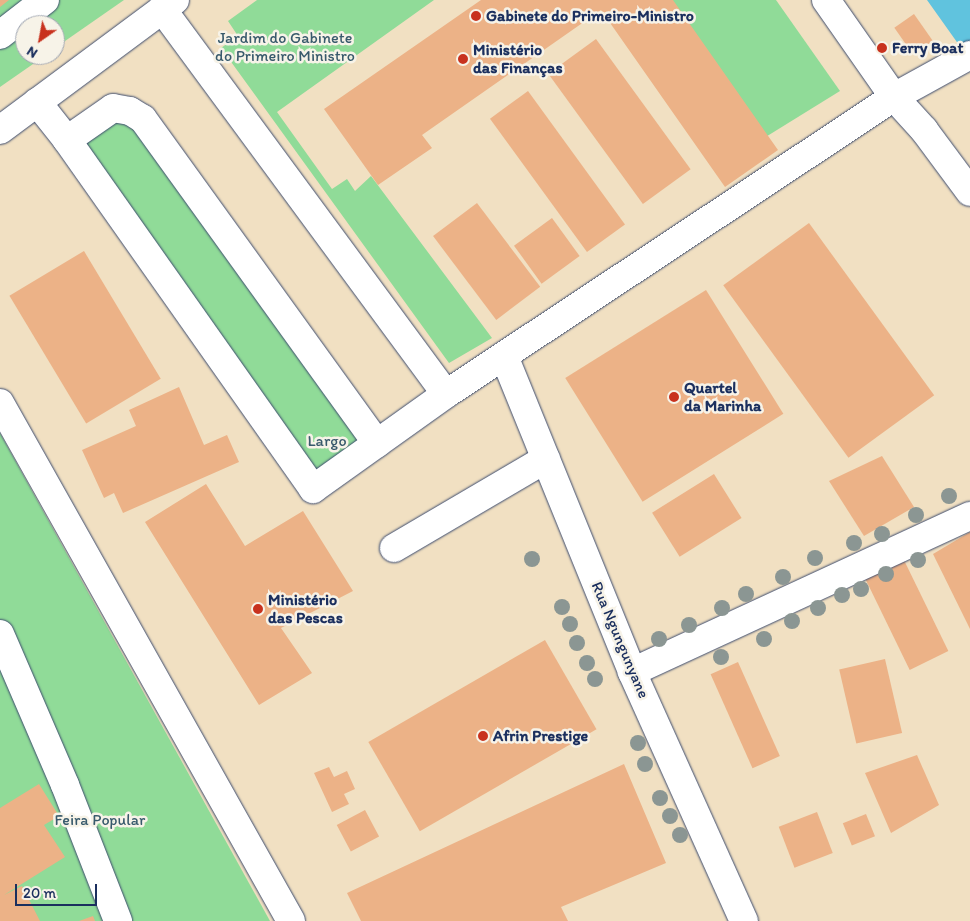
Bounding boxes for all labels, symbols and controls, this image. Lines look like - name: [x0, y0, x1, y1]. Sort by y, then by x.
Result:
- place label: Gabinete do Primeiro-Ministro: [486, 6, 694, 26]
- marker: Gabinete do Primeiro-Ministro: [470, 10, 482, 22]
- north arrow: [15, 15, 65, 65]
- park label: Jardim do Gabinete do Primeiro Ministro: [215, 28, 355, 66]
- place label: Ferry Boat: [892, 38, 963, 58]
- place label: Ministério das Finanças: [473, 40, 562, 78]
- text: N: [24, 42, 41, 62]
- marker: Ferry Boat: [876, 42, 888, 54]
- marker: Ministério das Finanças: [457, 53, 469, 65]
- place label: Quartel da Marinha: [684, 378, 761, 416]
- marker: Quartel da Marinha: [668, 391, 680, 403]
- park label: Largo: [307, 431, 347, 451]
- street label: Rua Ngungunyane: [587, 579, 653, 701]
- place label: Ministério das Pescas: [268, 590, 342, 628]
- marker: Ministério das Pescas: [252, 603, 264, 615]
- place label: Afrin Prestige: [493, 726, 588, 746]
- marker: Afrin Prestige: [477, 730, 489, 742]
- park label: Feira Popular: [55, 810, 145, 830]
- scale bar: [18, 874, 100, 906]
- text: 20 m: [23, 884, 56, 902]

